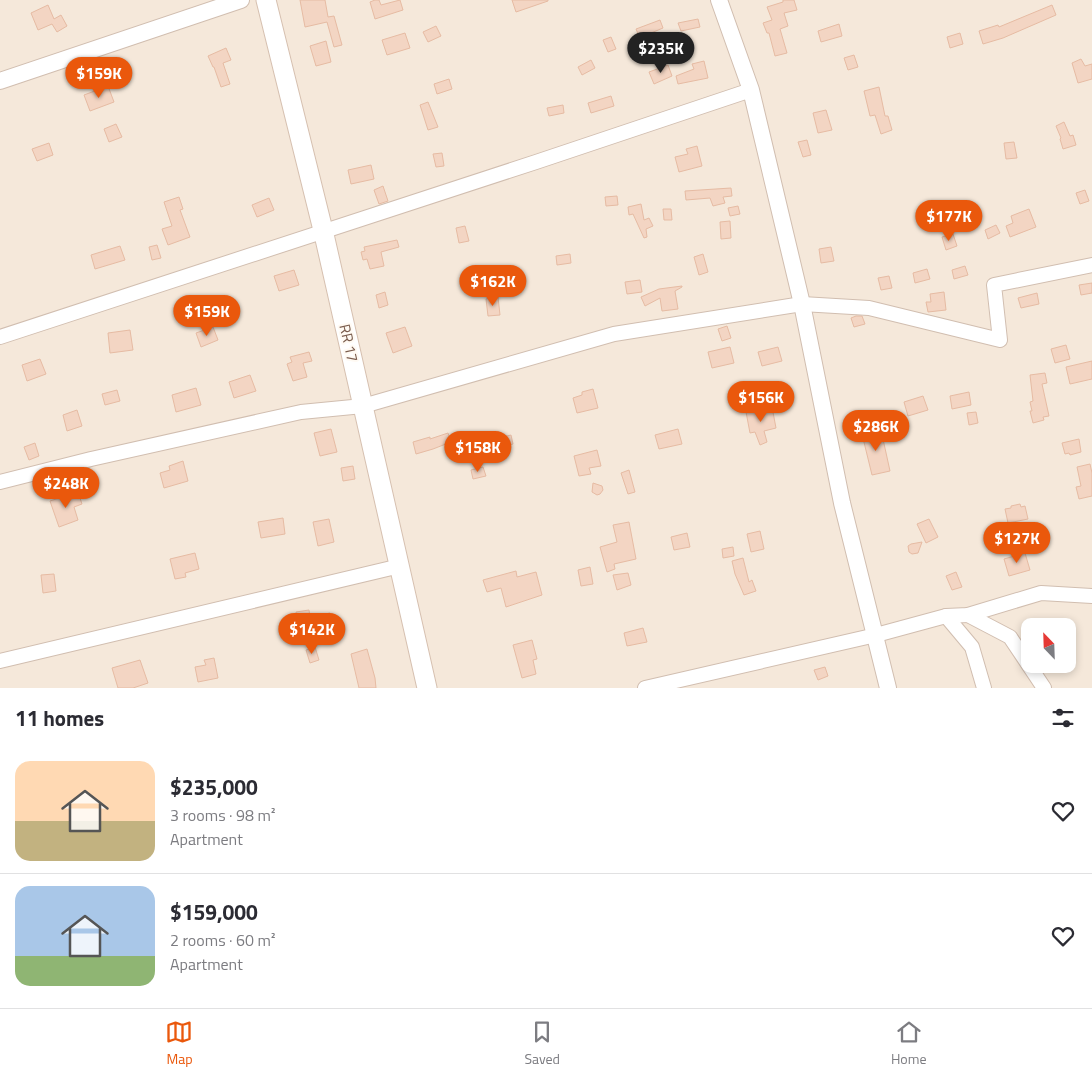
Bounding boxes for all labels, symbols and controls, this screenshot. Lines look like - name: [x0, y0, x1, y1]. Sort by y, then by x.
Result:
- pin: $235K: [626, 32, 696, 74]
- text: $235K: [638, 36, 684, 60]
- pin: $159K: [64, 56, 134, 99]
- text: $159K: [76, 61, 122, 85]
- pin: $177K: [914, 200, 984, 242]
- text: $177K: [926, 204, 972, 228]
- pin: $162K: [458, 264, 528, 307]
- text: $162K: [470, 269, 516, 293]
- pin: $159K: [172, 294, 242, 337]
- text: $159K: [184, 299, 230, 323]
- street label: RR 17: [333, 322, 365, 364]
- pin: $156K: [726, 380, 796, 423]
- text: $156K: [738, 385, 784, 409]
- pin: $286K: [841, 410, 911, 452]
- text: $286K: [853, 414, 899, 438]
- pin: $158K: [443, 430, 513, 473]
- text: $158K: [455, 435, 501, 459]
- pin: $248K: [31, 466, 101, 509]
- text: $248K: [43, 471, 89, 495]
- pin: $127K: [982, 522, 1052, 564]
- text: $127K: [994, 526, 1040, 550]
- pin: $142K: [277, 612, 347, 655]
- text: $142K: [289, 617, 335, 641]
- north arrow: [1021, 618, 1076, 672]
- map controls: [1021, 618, 1076, 673]
- text: 11 homes: [15, 702, 104, 734]
- icon: filters: [1049, 704, 1077, 732]
- text: $235,000: [170, 771, 258, 803]
- icon: home: [55, 781, 115, 841]
- icon: heart: [1049, 797, 1077, 825]
- text: 3 rooms · 98 m²: [170, 803, 275, 827]
- text: Apartment: [170, 827, 243, 851]
- text: $159,000: [170, 896, 258, 928]
- icon: home: [55, 906, 115, 966]
- icon: heart: [1049, 922, 1077, 950]
- text: 2 rooms · 60 m²: [170, 928, 275, 952]
- text: Apartment: [170, 952, 243, 976]
- tab: Map: [165, 1018, 193, 1069]
- tab: Saved: [524, 1018, 560, 1069]
- tab: Home: [891, 1018, 927, 1069]

